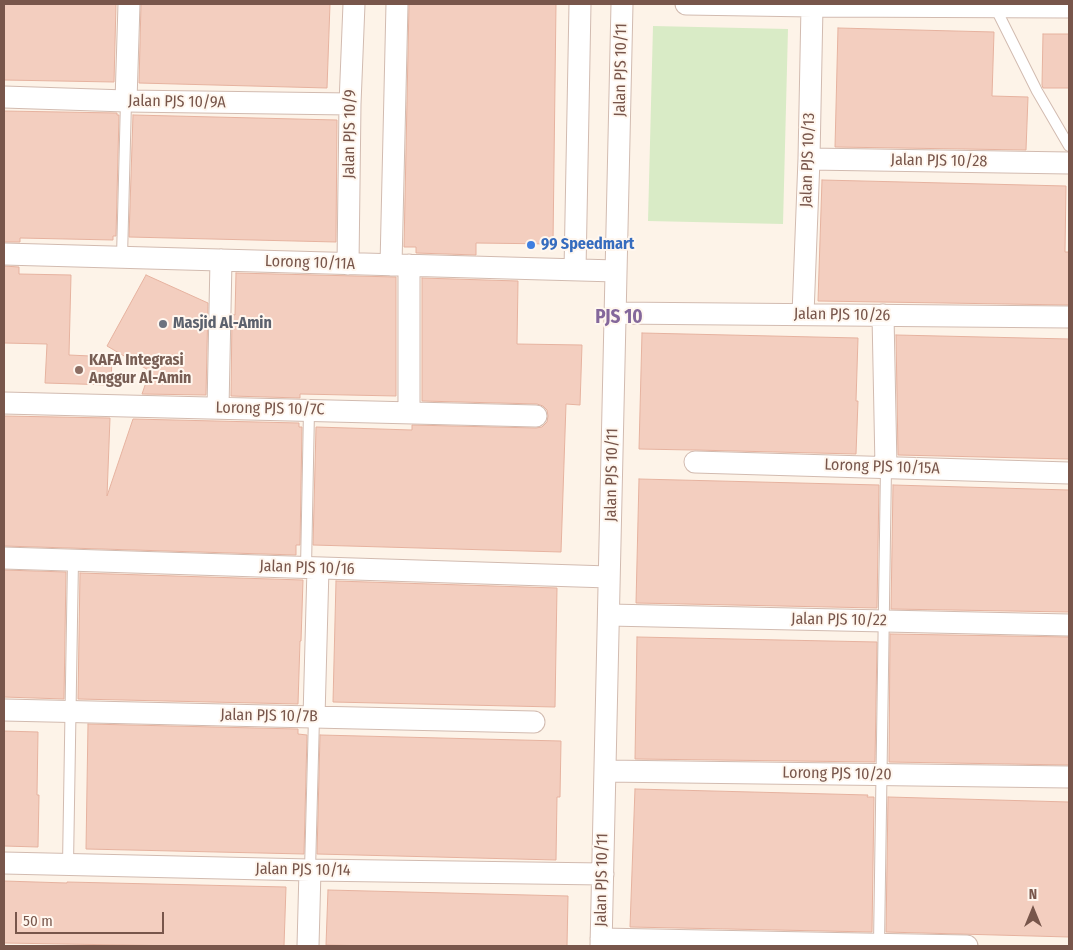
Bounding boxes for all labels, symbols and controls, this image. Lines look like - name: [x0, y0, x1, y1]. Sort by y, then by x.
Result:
- street label: Jalan PJS 10/11: [611, 23, 631, 117]
- street label: Jalan PJS 10/9: [340, 89, 360, 179]
- street label: Jalan PJS 10/9A: [128, 92, 226, 112]
- street label: Jalan PJS 10/13: [797, 112, 819, 208]
- street label: Jalan PJS 10/28: [891, 151, 987, 171]
- place label: 99 Speedmart: [541, 235, 634, 255]
- marker: 99 Speedmart: [525, 239, 537, 251]
- street label: Lorong 10/11A: [265, 252, 355, 274]
- street label: Jalan PJS 10/26: [794, 305, 890, 325]
- district label: PJS 10: [595, 307, 643, 329]
- place label: Masjid Al-Amin: [173, 314, 272, 334]
- marker: Masjid Al-Amin: [157, 318, 169, 330]
- place label: KAFA Integrasi Anggur Al-Amin: [89, 351, 191, 389]
- marker: KAFA Integrasi Anggur Al-Amin: [73, 364, 85, 376]
- street label: Lorong PJS 10/7C: [215, 398, 325, 420]
- street label: Jalan PJS 10/11: [602, 428, 622, 522]
- street label: Lorong PJS 10/15A: [824, 455, 940, 479]
- street label: Jalan PJS 10/16: [259, 557, 355, 579]
- street label: Jalan PJS 10/22: [791, 610, 887, 630]
- street label: Jalan PJS 10/7B: [220, 706, 318, 726]
- street label: Lorong PJS 10/20: [782, 763, 892, 785]
- street label: Jalan PJS 10/11: [592, 833, 612, 927]
- street label: Jalan PJS 10/14: [255, 860, 351, 880]
- north arrow: [1008, 885, 1058, 935]
- text: N: [1029, 886, 1037, 903]
- scale bar: [18, 902, 166, 934]
- text: 50 m: [23, 912, 53, 930]

